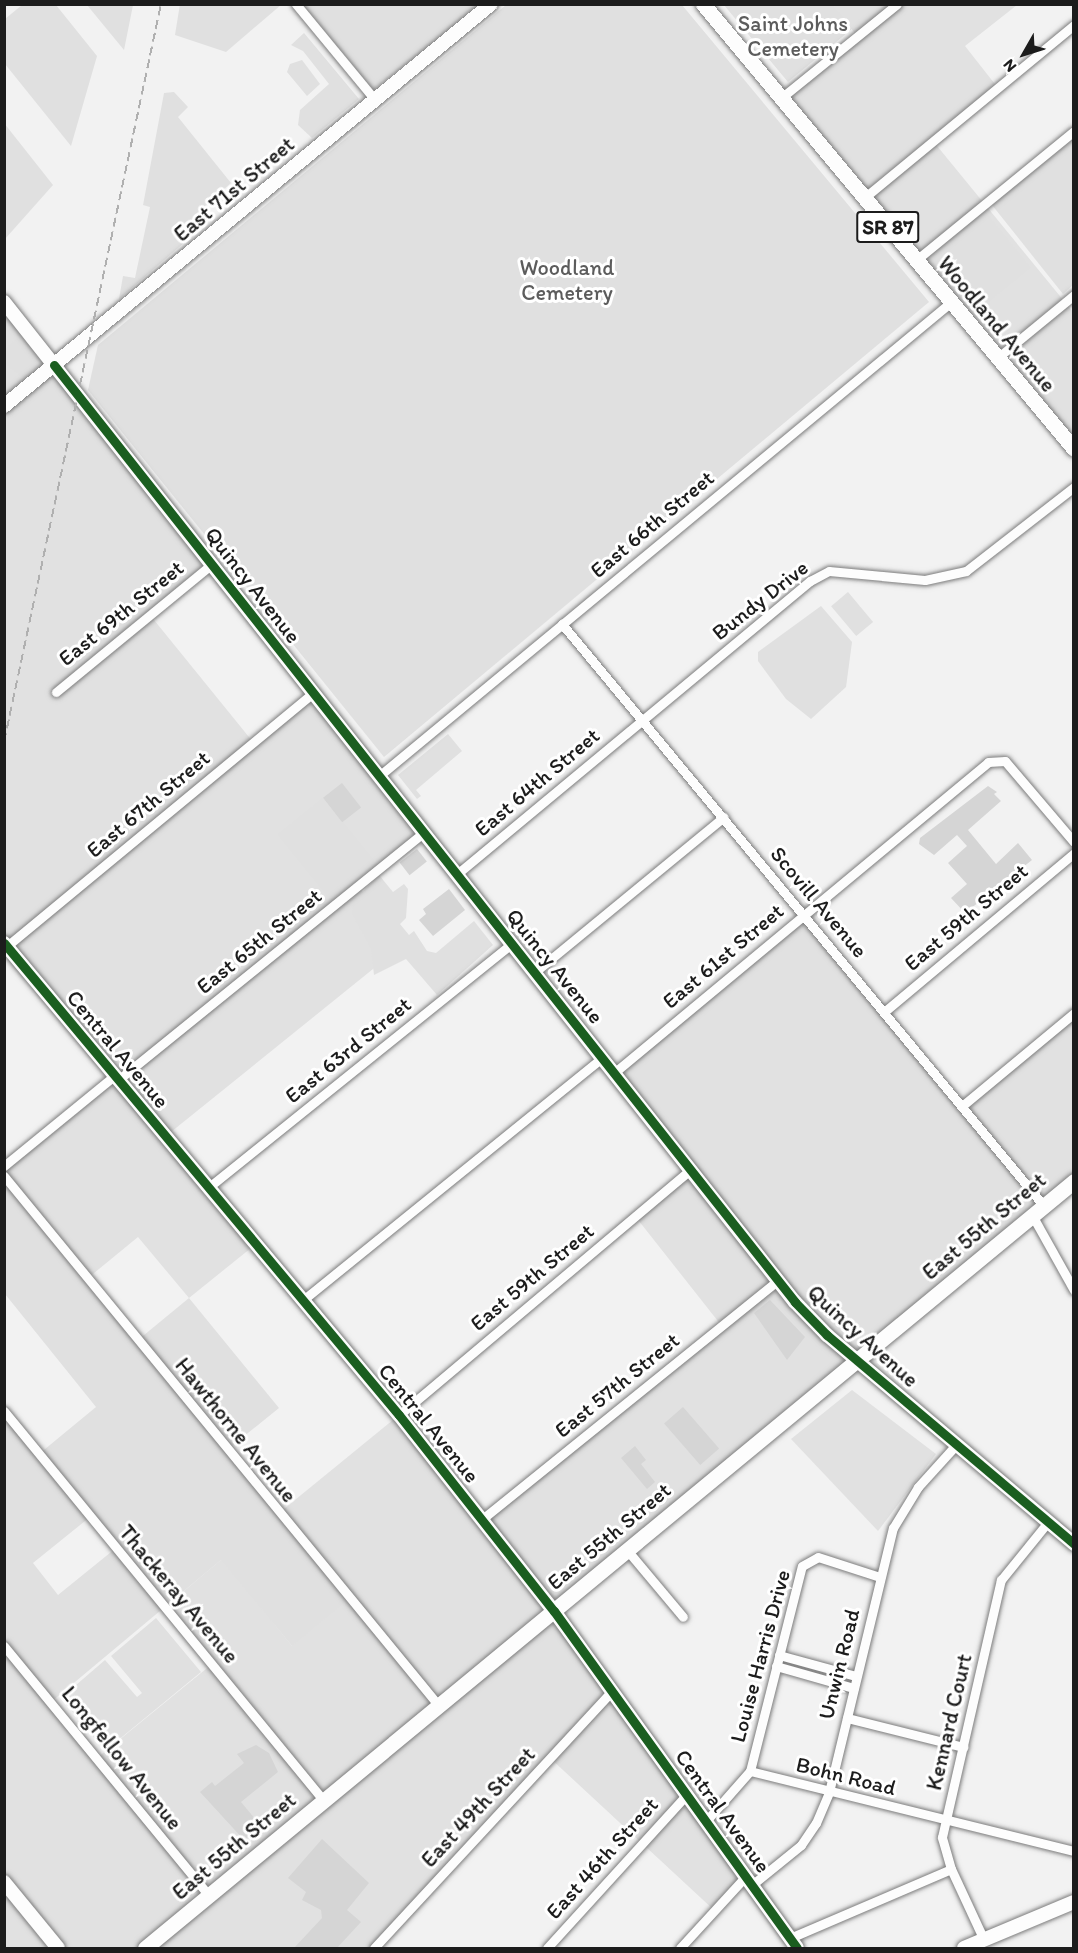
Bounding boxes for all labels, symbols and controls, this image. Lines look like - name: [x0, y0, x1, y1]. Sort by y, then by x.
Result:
- park label: Saint Johns Cemetery: [738, 10, 848, 62]
- north arrow: [994, 24, 1054, 84]
- text: N: [999, 55, 1020, 76]
- street label: East 71st Street: [169, 131, 299, 247]
- road number: SR 87: [855, 209, 921, 245]
- street label: Woodland Avenue: [933, 251, 1061, 397]
- park label: Woodland Cemetery: [520, 254, 614, 306]
- street label: East 66th Street: [585, 465, 719, 583]
- street label: Quincy Avenue: [199, 522, 307, 648]
- street label: Bundy Drive: [706, 554, 814, 646]
- street label: East 69th Street: [54, 555, 188, 671]
- street label: East 64th Street: [470, 722, 604, 842]
- street label: East 67th Street: [81, 745, 215, 863]
- street label: Scovill Avenue: [765, 841, 873, 963]
- street label: East 59th Street: [899, 858, 1033, 976]
- street label: East 65th Street: [191, 883, 327, 999]
- street label: East 61st Street: [657, 898, 789, 1014]
- street label: Quincy Avenue: [501, 903, 609, 1029]
- street label: Central Avenue: [61, 985, 175, 1113]
- street label: East 63rd Street: [280, 991, 416, 1109]
- street label: East 55th Street: [917, 1167, 1051, 1285]
- street label: East 59th Street: [465, 1218, 599, 1336]
- street label: Quincy Avenue: [802, 1279, 924, 1393]
- street label: East 57th Street: [550, 1327, 684, 1443]
- street label: Hawthorne Avenue: [170, 1353, 302, 1507]
- street label: Central Avenue: [373, 1358, 485, 1488]
- street label: East 55th Street: [542, 1477, 676, 1595]
- street label: Thackeray Avenue: [114, 1520, 244, 1668]
- street label: Louise Harris Drive: [724, 1566, 796, 1746]
- street label: Unwin Road: [813, 1606, 865, 1722]
- street label: Kennard Court: [920, 1651, 978, 1793]
- street label: Longfellow Avenue: [56, 1681, 188, 1835]
- street label: East 49th Street: [416, 1742, 540, 1872]
- street label: Central Avenue: [670, 1745, 776, 1877]
- street label: Bohn Road: [794, 1751, 898, 1801]
- street label: East 55th Street: [167, 1787, 301, 1905]
- street label: East 46th Street: [541, 1792, 663, 1924]

